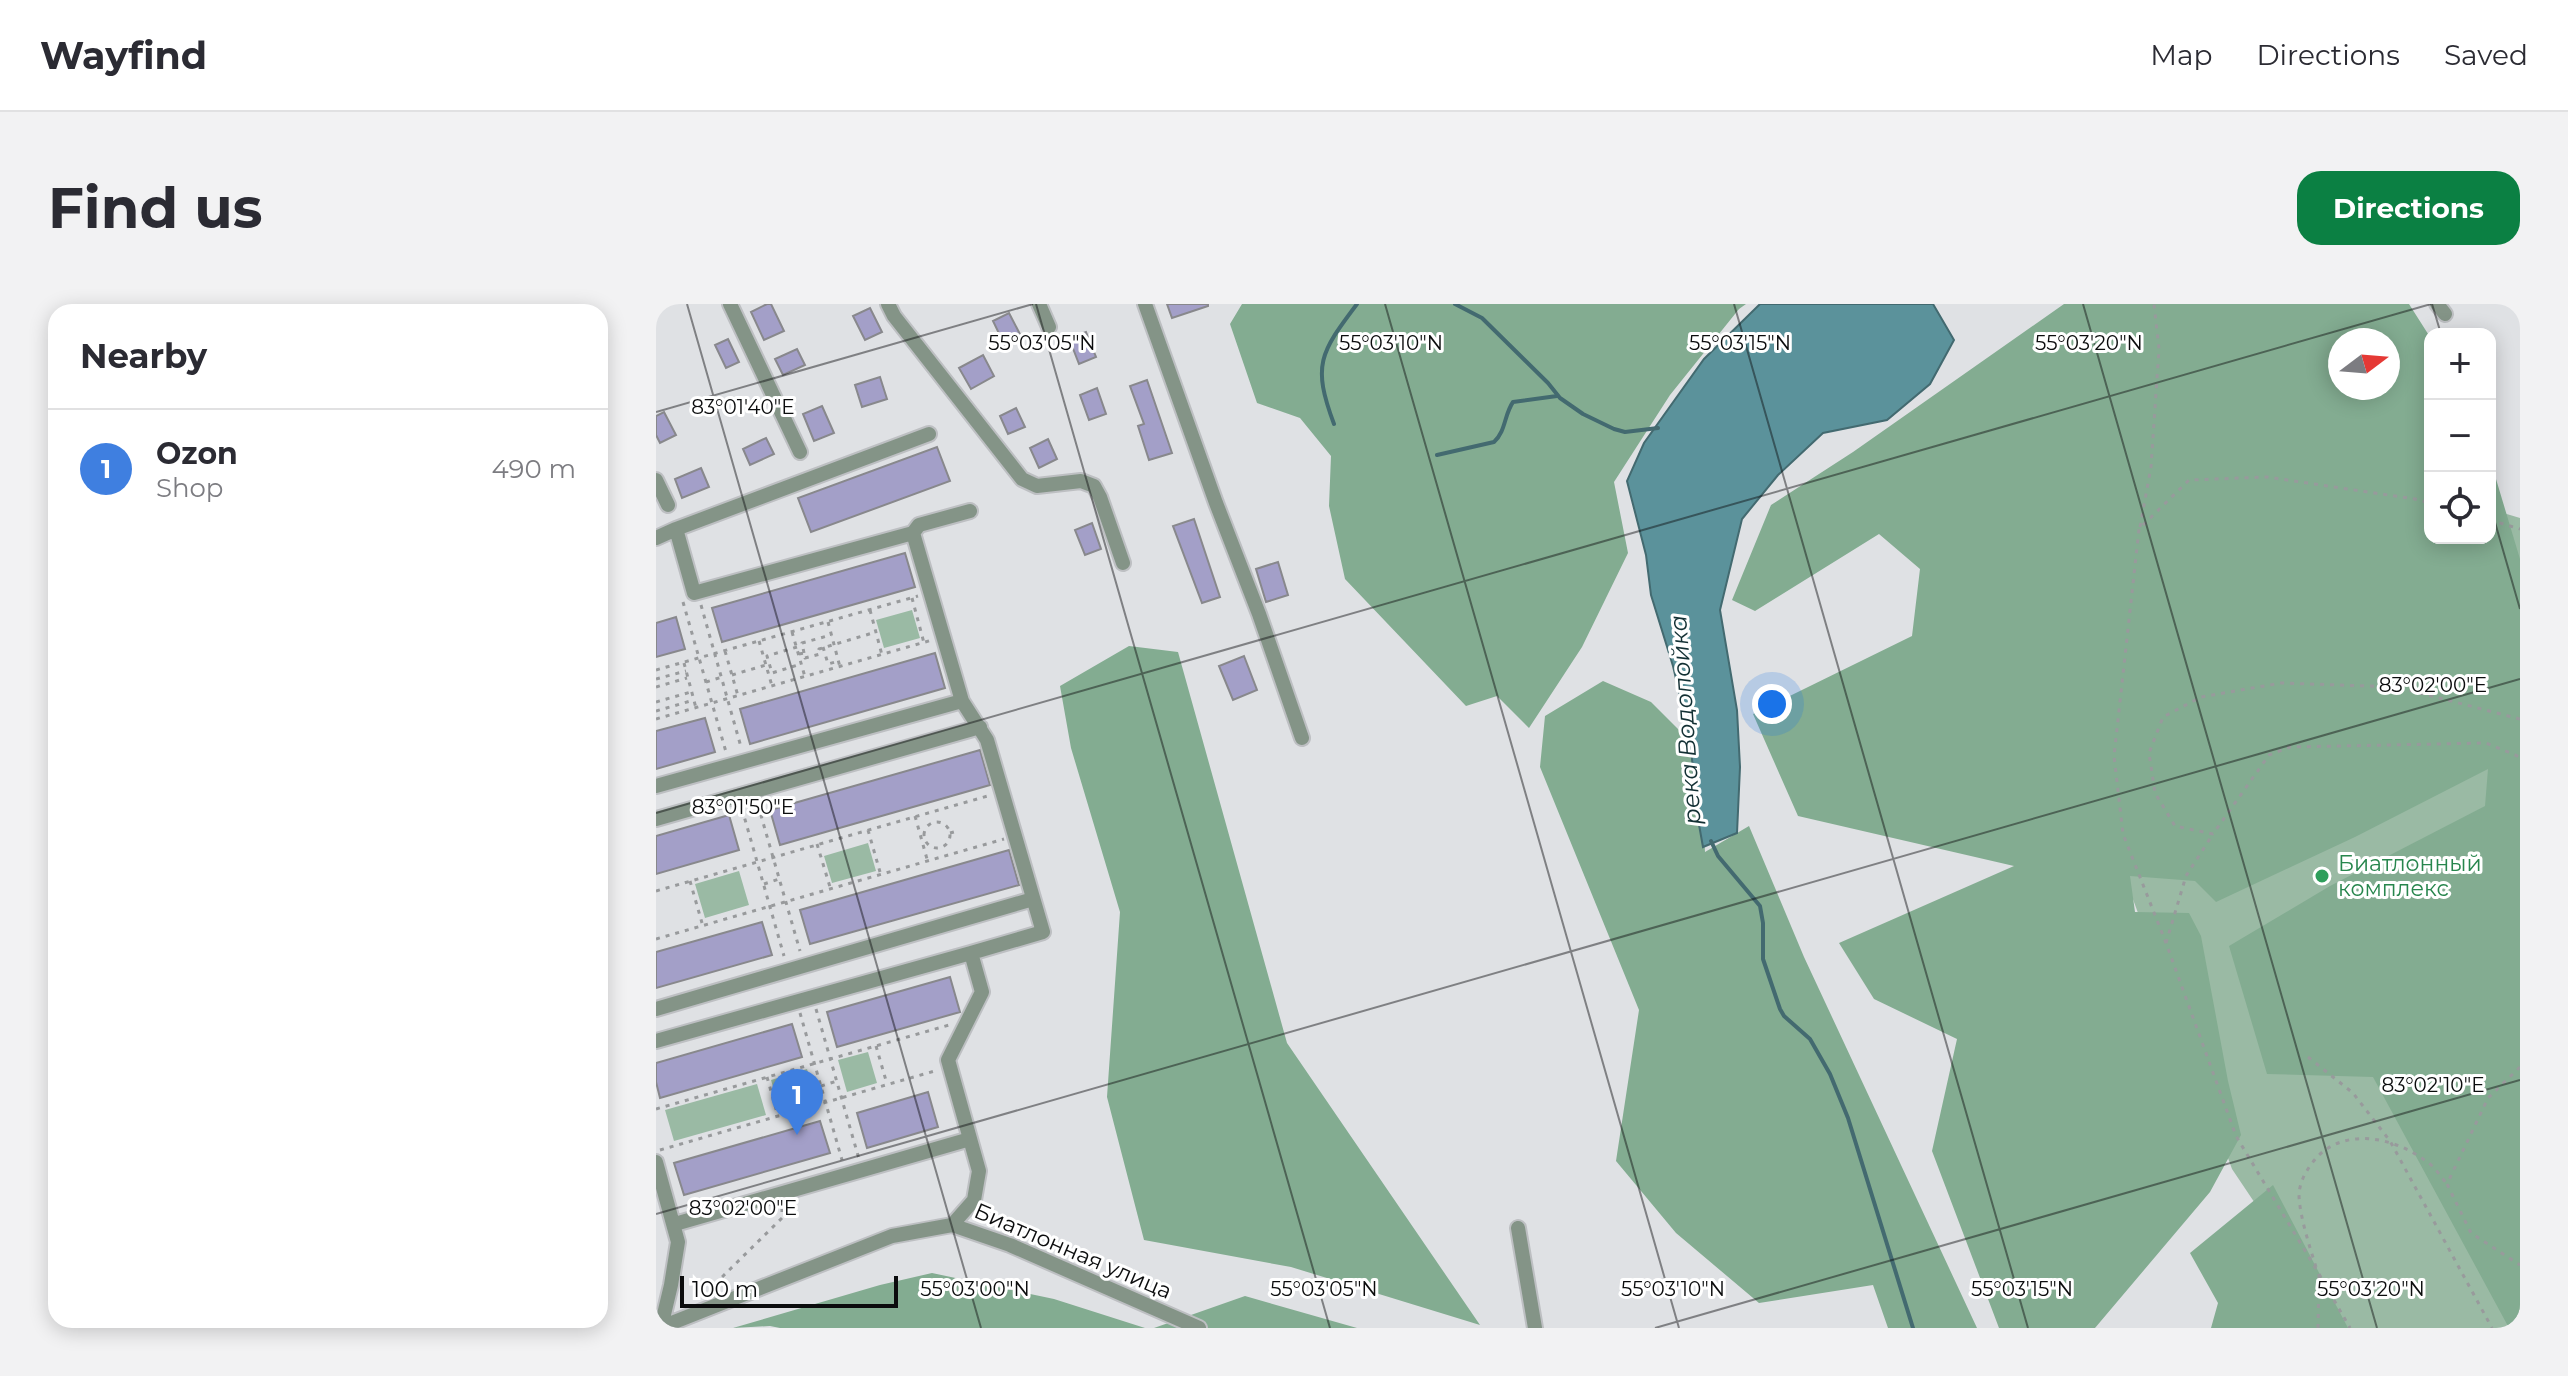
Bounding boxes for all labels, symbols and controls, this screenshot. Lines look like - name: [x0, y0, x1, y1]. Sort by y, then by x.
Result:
- text: Wayfind: [40, 32, 207, 79]
- text: Map: [2150, 38, 2212, 72]
- text: Directions: [2256, 38, 2400, 72]
- text: Saved: [2444, 38, 2528, 72]
- button: Directions: [2297, 171, 2520, 245]
- text: Find us: [48, 174, 262, 242]
- north arrow: [2328, 328, 2400, 400]
- map controls: [2424, 328, 2496, 544]
- button: +: [2424, 328, 2496, 400]
- text: 55°03'05"N: [988, 331, 1096, 355]
- text: 55°03'10"N: [1339, 331, 1443, 355]
- text: 55°03'15"N: [1689, 331, 1791, 355]
- text: 55°03'20"N: [2035, 331, 2143, 355]
- text: Nearby: [80, 335, 207, 377]
- text: 83°01'40"E: [691, 395, 795, 419]
- button: −: [2424, 400, 2496, 472]
- text: Ozon: [156, 435, 238, 472]
- text: 1: [101, 453, 111, 485]
- text: 490 m: [492, 453, 576, 485]
- text: Shop: [156, 472, 224, 504]
- button: locate: [2424, 472, 2496, 544]
- water label: река Водопойка: [1663, 614, 1707, 826]
- text: 83°02'00"E: [2379, 673, 2487, 697]
- your location: [1752, 684, 1792, 724]
- text: 83°01'50"E: [692, 795, 794, 819]
- place label: Биатлонный комплекс: [2338, 850, 2482, 902]
- marker: Биатлонный комплекс: [2313, 867, 2331, 885]
- pin: 1: [771, 1069, 823, 1135]
- text: 83°02'10"E: [2381, 1073, 2485, 1097]
- text: 83°02'00"E: [689, 1196, 797, 1220]
- street label: Биатлонная улица: [970, 1197, 1176, 1305]
- scale bar: [680, 1272, 898, 1308]
- text: 100 m: [692, 1276, 758, 1303]
- text: 55°03'00"N: [920, 1277, 1030, 1301]
- text: 55°03'05"N: [1270, 1277, 1378, 1301]
- text: 55°03'10"N: [1621, 1277, 1725, 1301]
- text: 55°03'15"N: [1971, 1277, 2073, 1301]
- text: 55°03'20"N: [2317, 1277, 2425, 1301]

